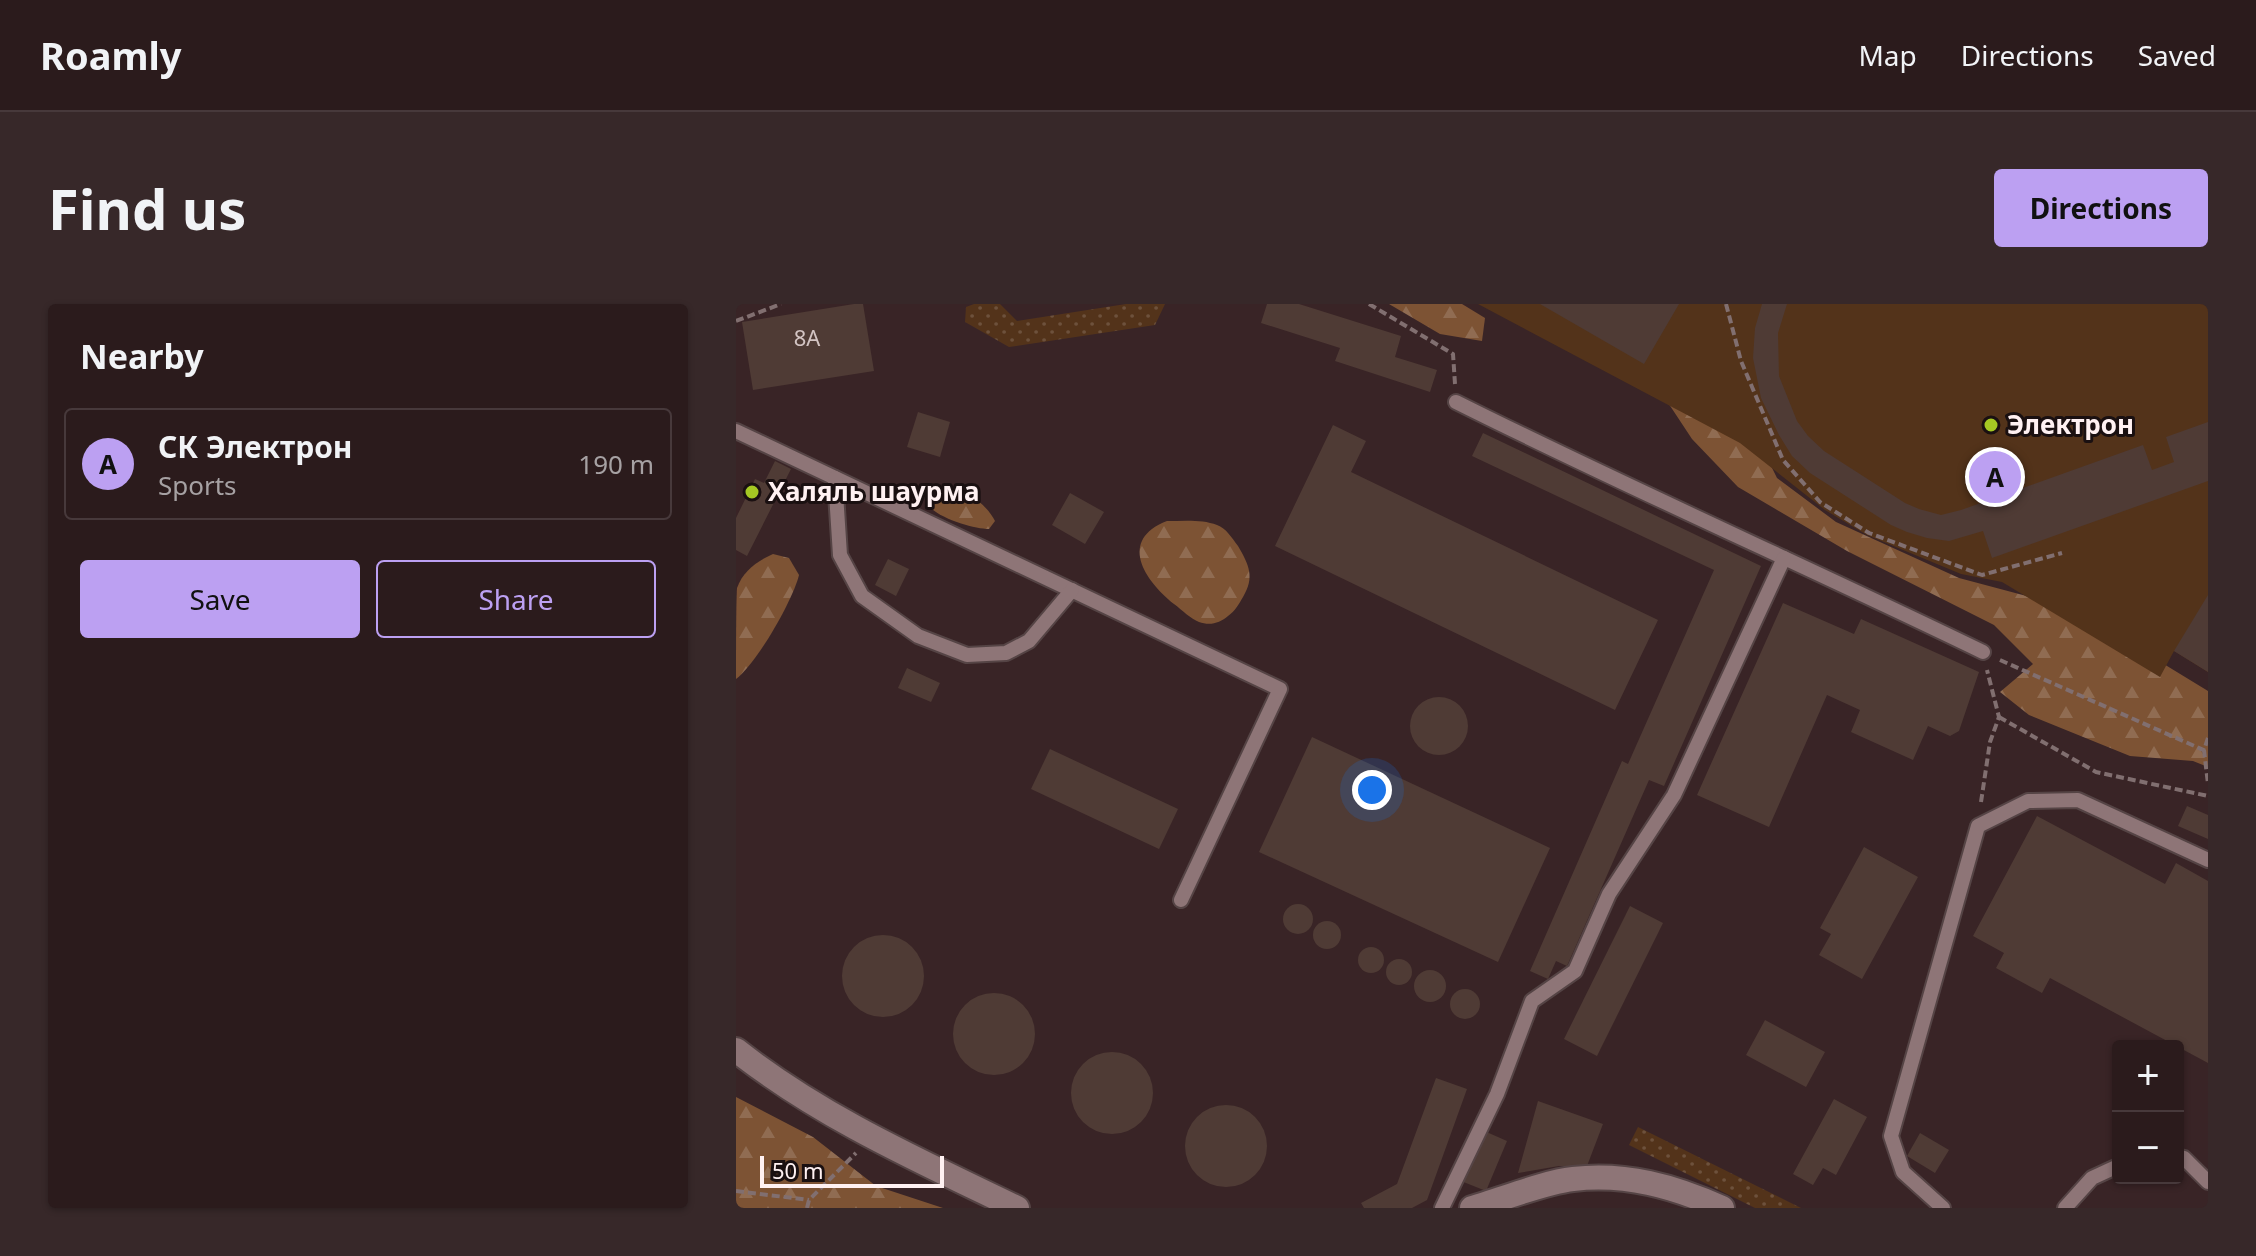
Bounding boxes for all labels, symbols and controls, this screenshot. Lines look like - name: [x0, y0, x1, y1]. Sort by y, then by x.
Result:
- text: Roamly: [40, 29, 182, 81]
- text: Map: [1858, 36, 1917, 74]
- text: Directions: [1961, 36, 2094, 74]
- text: Saved: [2138, 36, 2216, 74]
- button: Directions: [1994, 169, 2208, 247]
- text: Find us: [48, 170, 246, 246]
- house number: 8А: [794, 322, 821, 352]
- text: Nearby: [80, 333, 204, 379]
- place label: Электрон: [2007, 406, 2134, 442]
- marker: Электрон: [1982, 416, 2000, 434]
- text: СК Электрон: [158, 426, 353, 467]
- text: A: [99, 446, 117, 482]
- text: 190 m: [578, 446, 654, 482]
- pin: A: [1969, 447, 2021, 507]
- text: Sports: [158, 467, 237, 503]
- place label: Халяль шаурма: [768, 473, 979, 509]
- marker: Халяль шаурма: [743, 483, 761, 501]
- button: Save: [80, 560, 360, 638]
- button: Share: [376, 560, 656, 638]
- your location: [1352, 770, 1392, 810]
- map controls: [2112, 1040, 2184, 1184]
- button: +: [2112, 1040, 2184, 1112]
- button: −: [2112, 1112, 2184, 1184]
- scale bar: [760, 1152, 944, 1188]
- text: 50 m: [772, 1155, 823, 1185]

